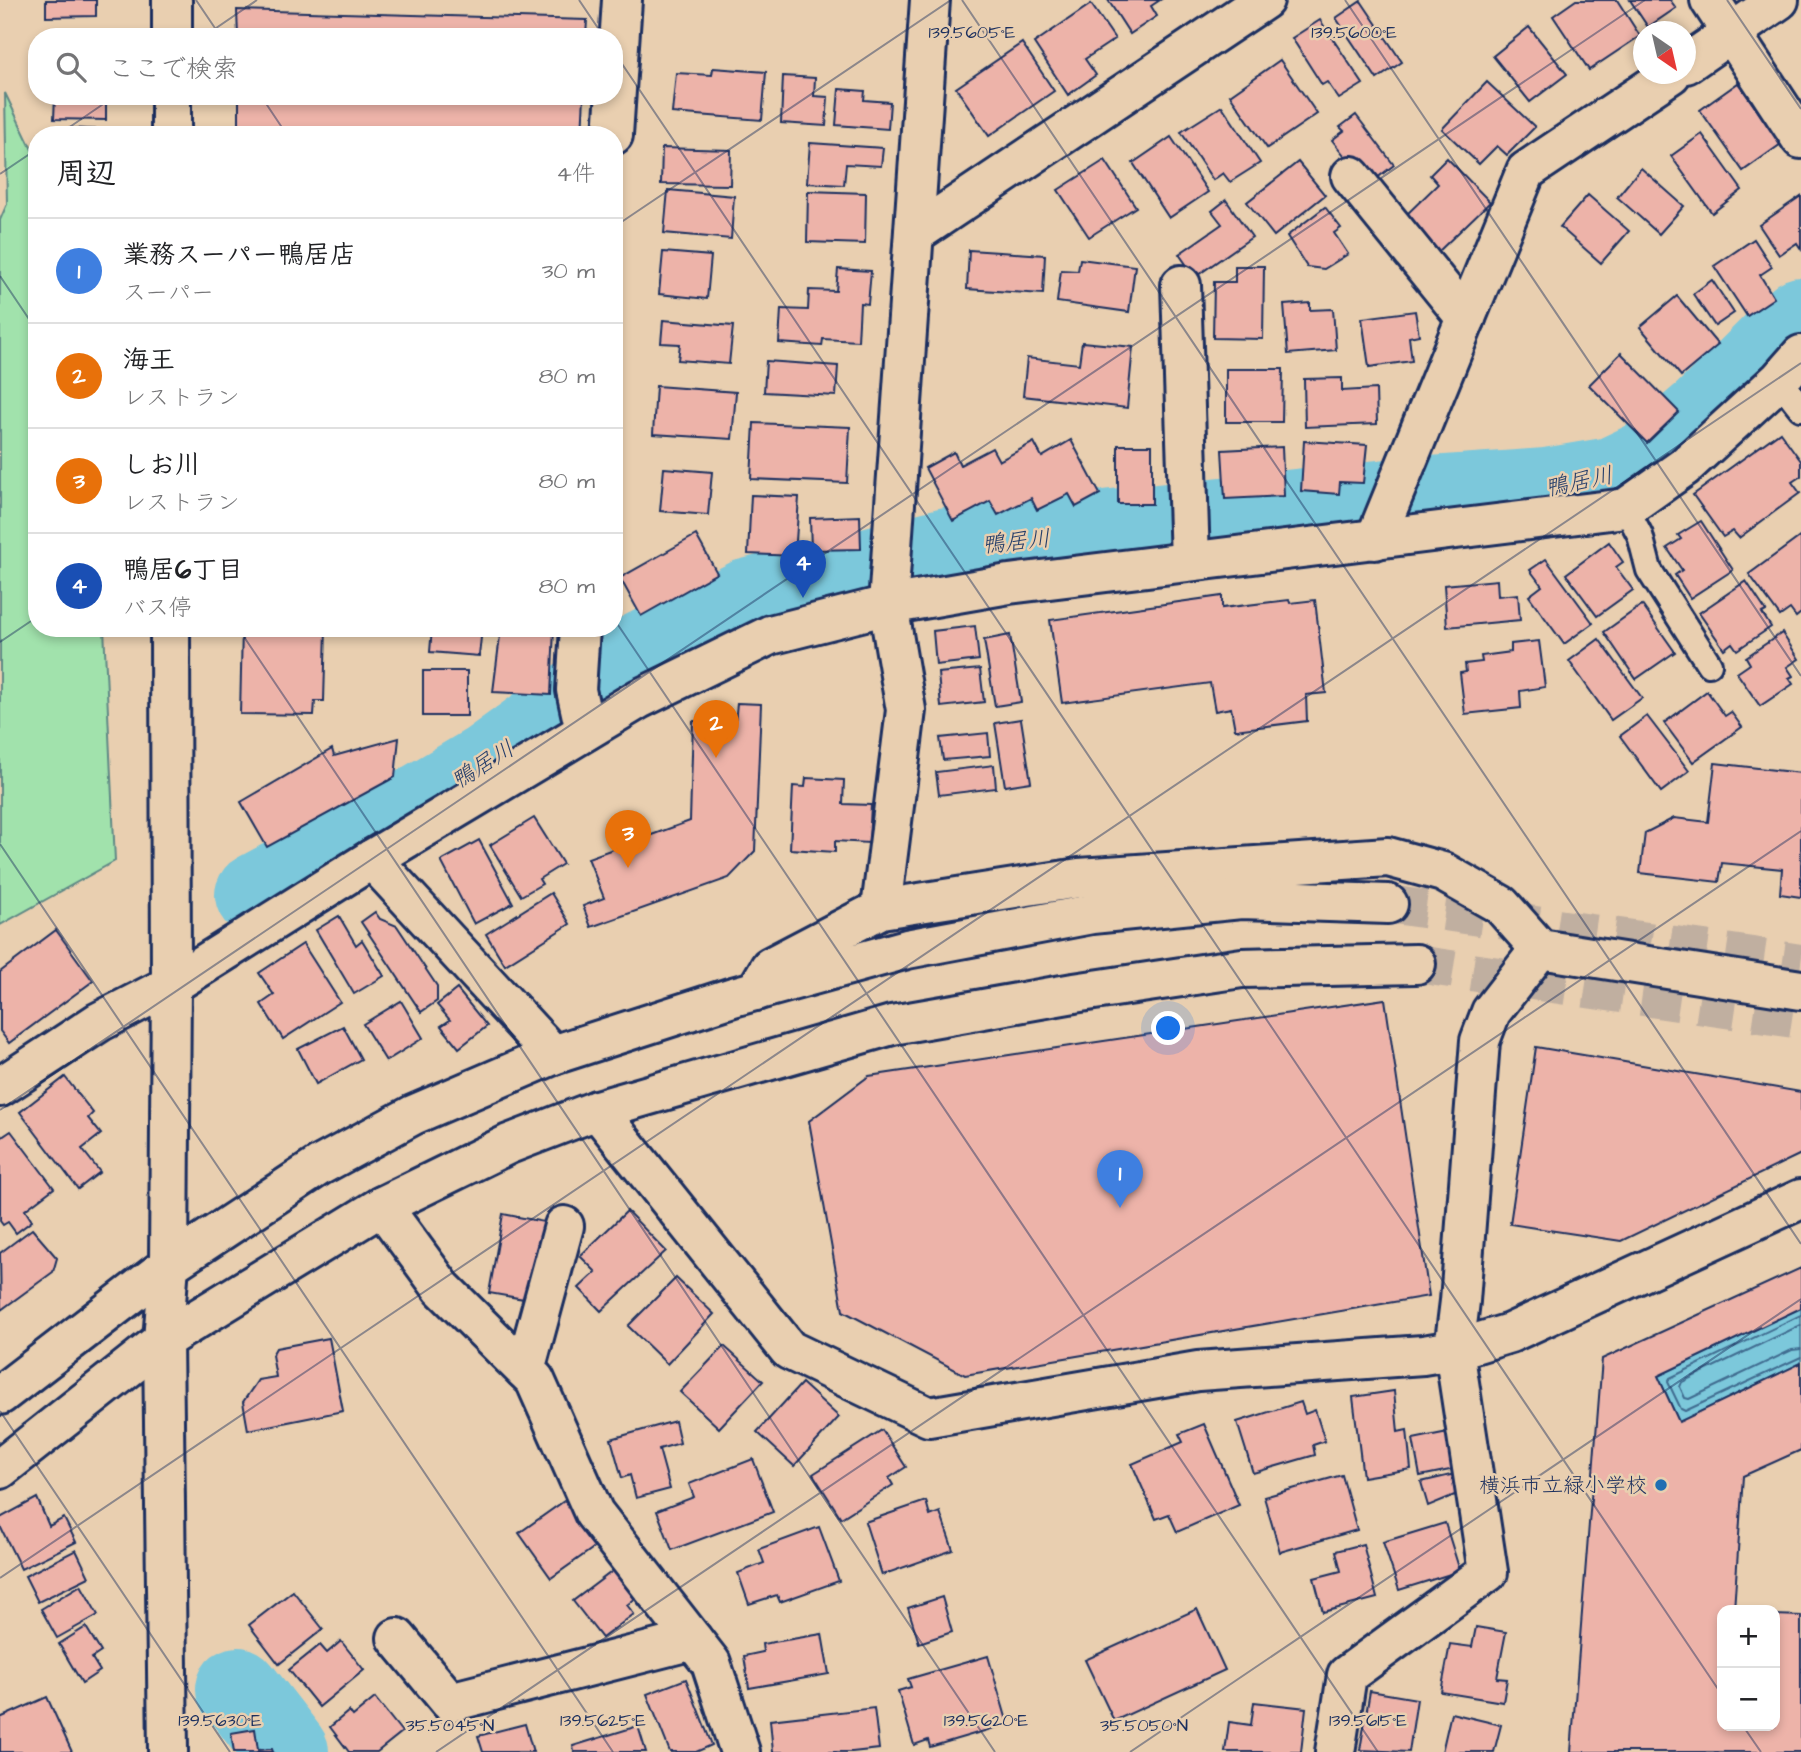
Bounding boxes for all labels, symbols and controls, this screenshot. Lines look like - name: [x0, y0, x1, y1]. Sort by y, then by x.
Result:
- text: 139.5605°E: [929, 20, 1016, 45]
- text: 139.5600°E: [1311, 20, 1397, 45]
- north arrow: [1633, 21, 1696, 84]
- search box: [28, 28, 623, 105]
- icon: search: [52, 48, 90, 86]
- text: ここで検索: [108, 51, 238, 87]
- text: 周辺: [56, 153, 116, 195]
- text: 4件: [556, 158, 595, 190]
- text: 業務スーパー鴨居店: [123, 237, 356, 273]
- text: 1: [78, 255, 80, 287]
- text: 30 m: [542, 255, 595, 287]
- text: スーパー: [123, 277, 214, 309]
- text: 海王: [123, 342, 175, 378]
- text: 2: [72, 360, 86, 392]
- text: 80 m: [538, 360, 595, 392]
- text: レストラン: [123, 382, 240, 414]
- text: しお川: [123, 447, 201, 483]
- water label: 鴨居川: [1542, 459, 1616, 505]
- text: 3: [73, 465, 85, 497]
- text: 80 m: [538, 465, 595, 497]
- text: レストラン: [123, 487, 240, 519]
- water label: 鴨居川: [980, 522, 1052, 562]
- pin: 4: [780, 540, 826, 598]
- text: 鴨居6丁目: [123, 552, 243, 588]
- text: 4: [71, 570, 87, 602]
- text: 80 m: [538, 570, 595, 602]
- text: バス停: [123, 592, 192, 624]
- pin: 2: [693, 700, 739, 758]
- water label: 鴨居川: [445, 733, 521, 797]
- pin: 3: [605, 810, 651, 868]
- your location: [1151, 1011, 1185, 1045]
- pin: 1: [1097, 1150, 1143, 1208]
- place label: 横浜市立緑小学校: [1479, 1471, 1647, 1500]
- marker: 横浜市立緑小学校: [1653, 1477, 1669, 1493]
- map controls: [1717, 1605, 1780, 1731]
- button: +: [1717, 1605, 1780, 1668]
- button: −: [1717, 1668, 1780, 1731]
- text: 139.5630°E: [178, 1708, 262, 1733]
- text: 139.5625°E: [560, 1708, 646, 1733]
- text: 139.5620°E: [944, 1708, 1029, 1733]
- text: 139.5615°E: [1329, 1708, 1407, 1733]
- text: 35.5045°N: [406, 1713, 494, 1738]
- text: 35.5050°N: [1100, 1713, 1188, 1738]

